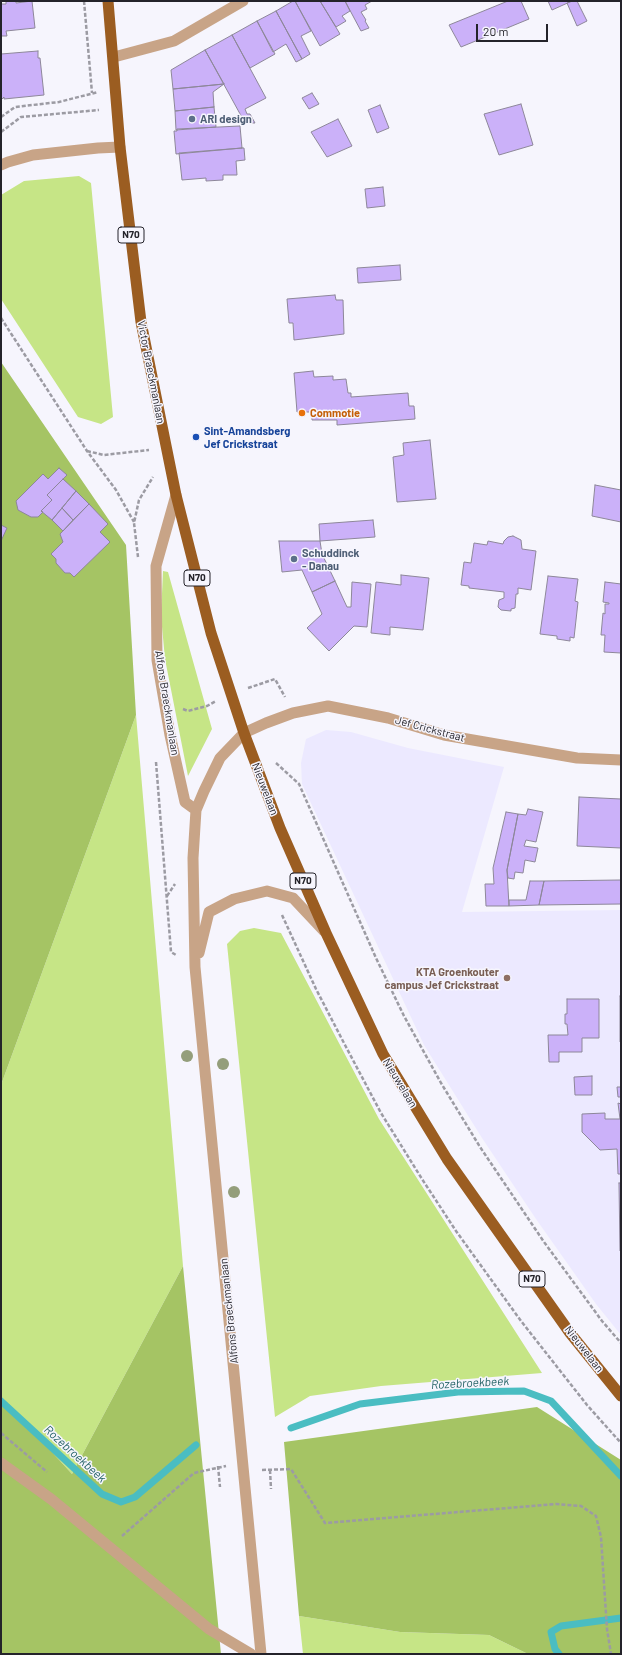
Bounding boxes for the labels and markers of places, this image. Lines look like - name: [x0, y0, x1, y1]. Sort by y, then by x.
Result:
- place label: ARI design: [200, 112, 252, 126]
- marker: ARI design: [187, 114, 197, 124]
- place label: Commotie: [310, 406, 360, 420]
- marker: Commotie: [297, 408, 307, 418]
- place label: Sint-Amandsberg Jef Crickstraat: [204, 424, 290, 450]
- marker: Sint-Amandsberg Jef Crickstraat: [191, 432, 201, 442]
- place label: Schuddinck - Danau: [302, 546, 359, 572]
- marker: Schuddinck - Danau: [289, 554, 299, 564]
- place label: KTA Groenkouter campus Jef Crickstraat: [385, 965, 499, 991]
- marker: KTA Groenkouter campus Jef Crickstraat: [502, 973, 512, 983]

